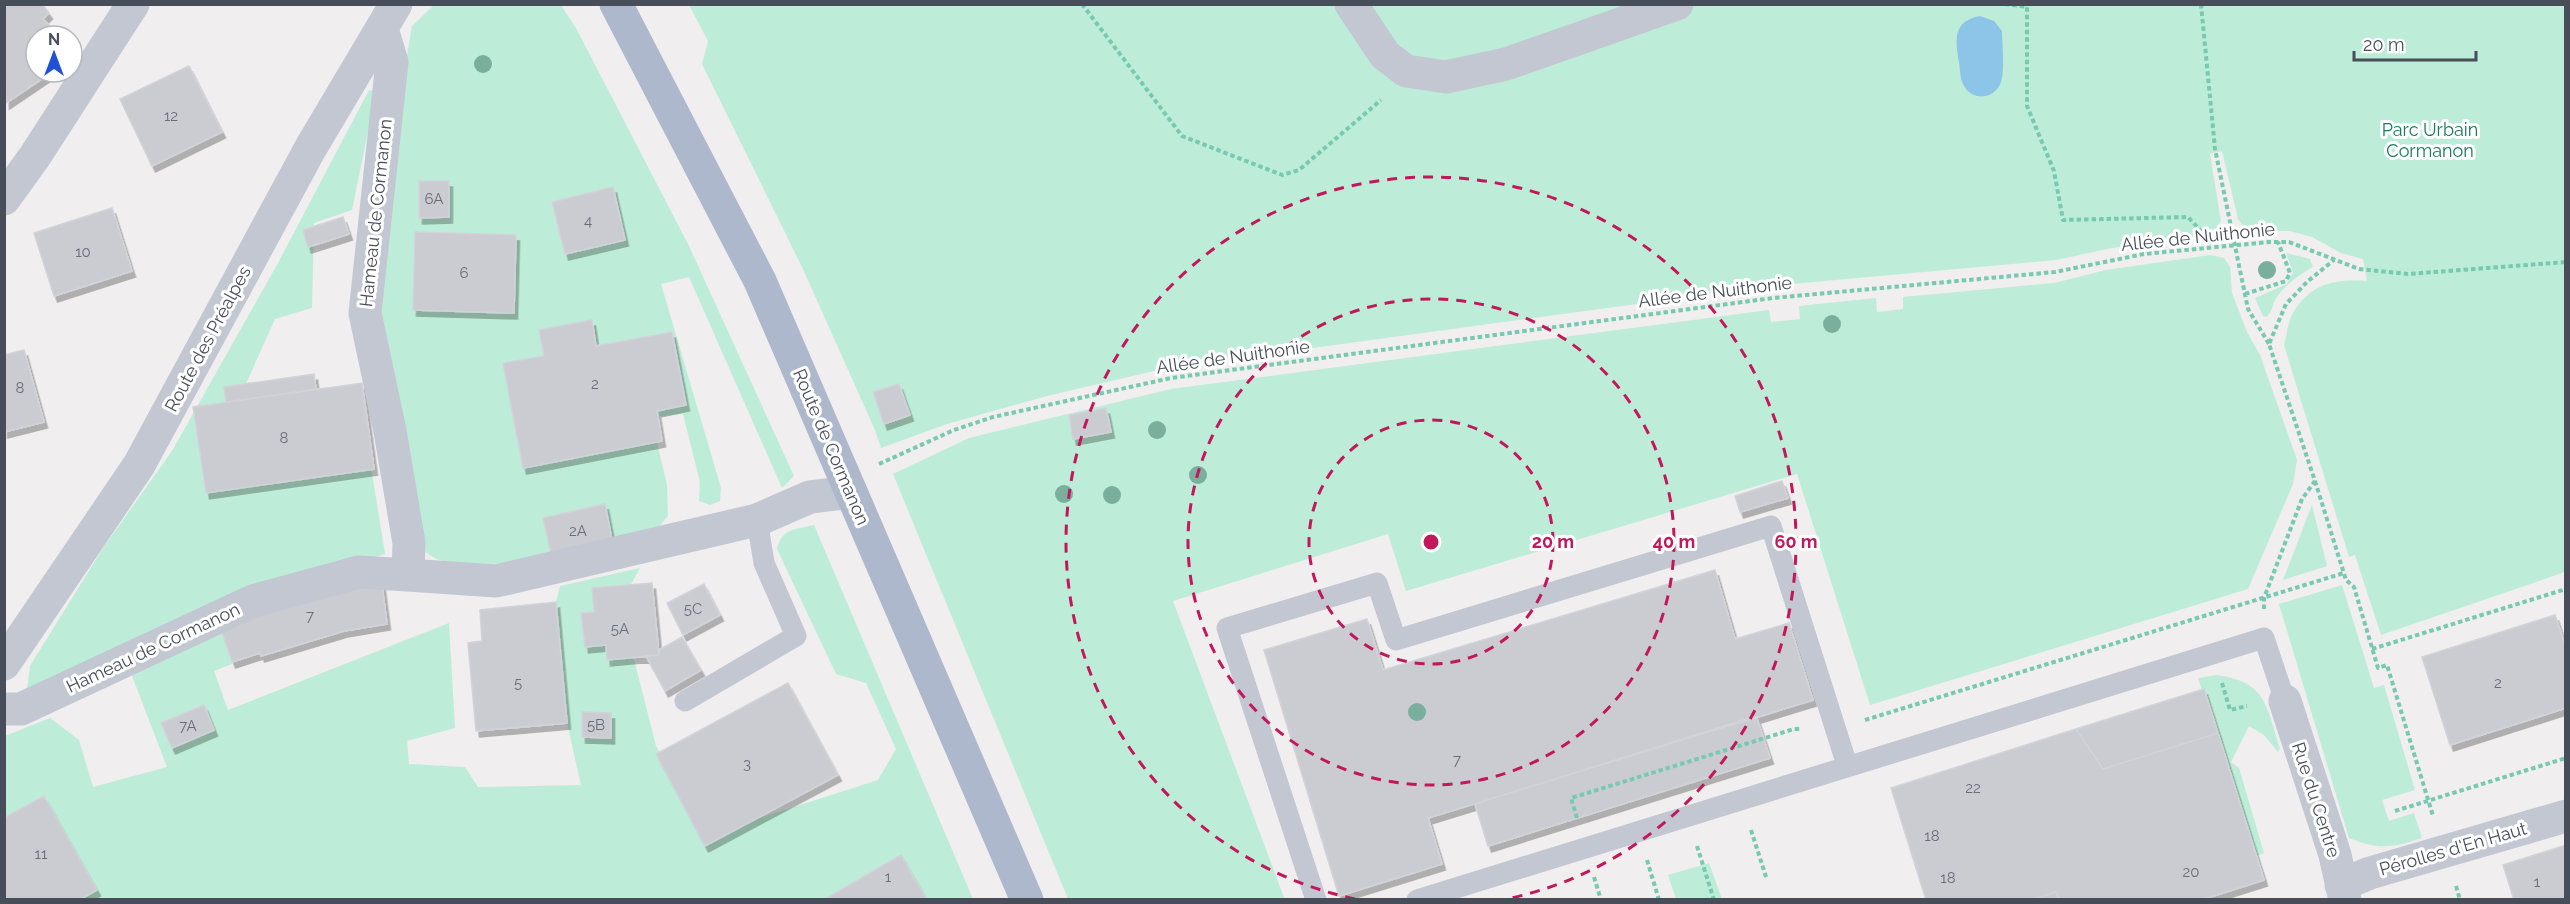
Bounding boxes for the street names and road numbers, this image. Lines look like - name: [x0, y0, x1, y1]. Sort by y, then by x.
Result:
- street label: Hameau de Cormanon: [355, 118, 396, 308]
- street label: Allée de Nuithonie: [2120, 218, 2276, 255]
- street label: Route des Préalpes: [160, 262, 255, 415]
- street label: Allée de Nuithonie: [1637, 272, 1793, 311]
- street label: Allée de Nuithonie: [1155, 335, 1311, 378]
- street label: Route de Cormanon: [789, 366, 874, 528]
- street label: Hameau de Cormanon: [63, 598, 243, 697]
- street label: Rue du Centre: [2288, 740, 2345, 861]
- street label: Pérolles d'En Haut: [2377, 817, 2529, 880]

